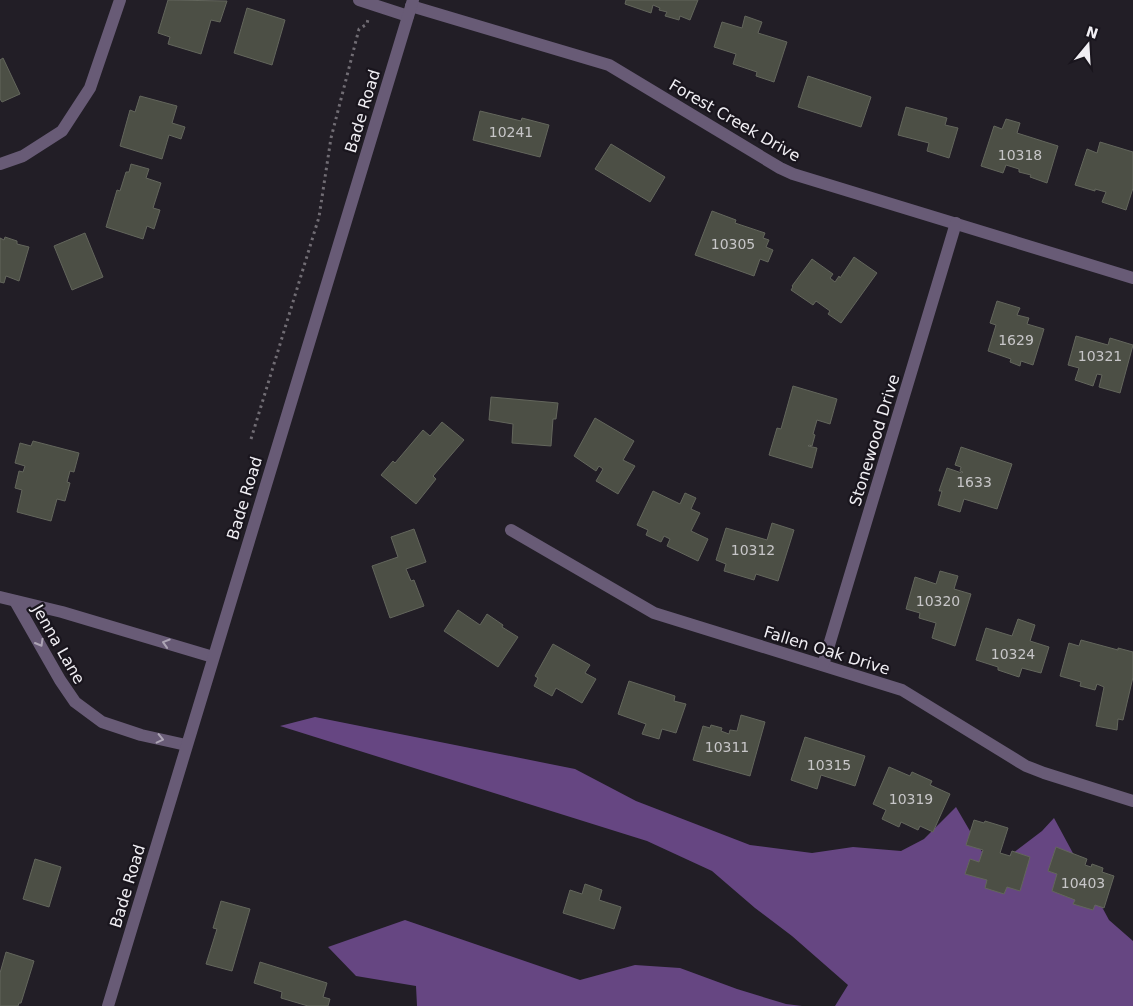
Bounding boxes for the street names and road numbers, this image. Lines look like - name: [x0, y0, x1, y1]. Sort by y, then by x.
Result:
- street label: Bade Road: [341, 67, 384, 155]
- street label: Forest Creek Drive: [666, 75, 804, 166]
- street label: Stonewood Drive: [845, 372, 904, 508]
- street label: Bade Road: [223, 454, 266, 542]
- street label: Jenna Lane: [28, 600, 89, 687]
- street label: Fallen Oak Drive: [761, 622, 892, 679]
- street label: Bade Road: [106, 842, 149, 930]

